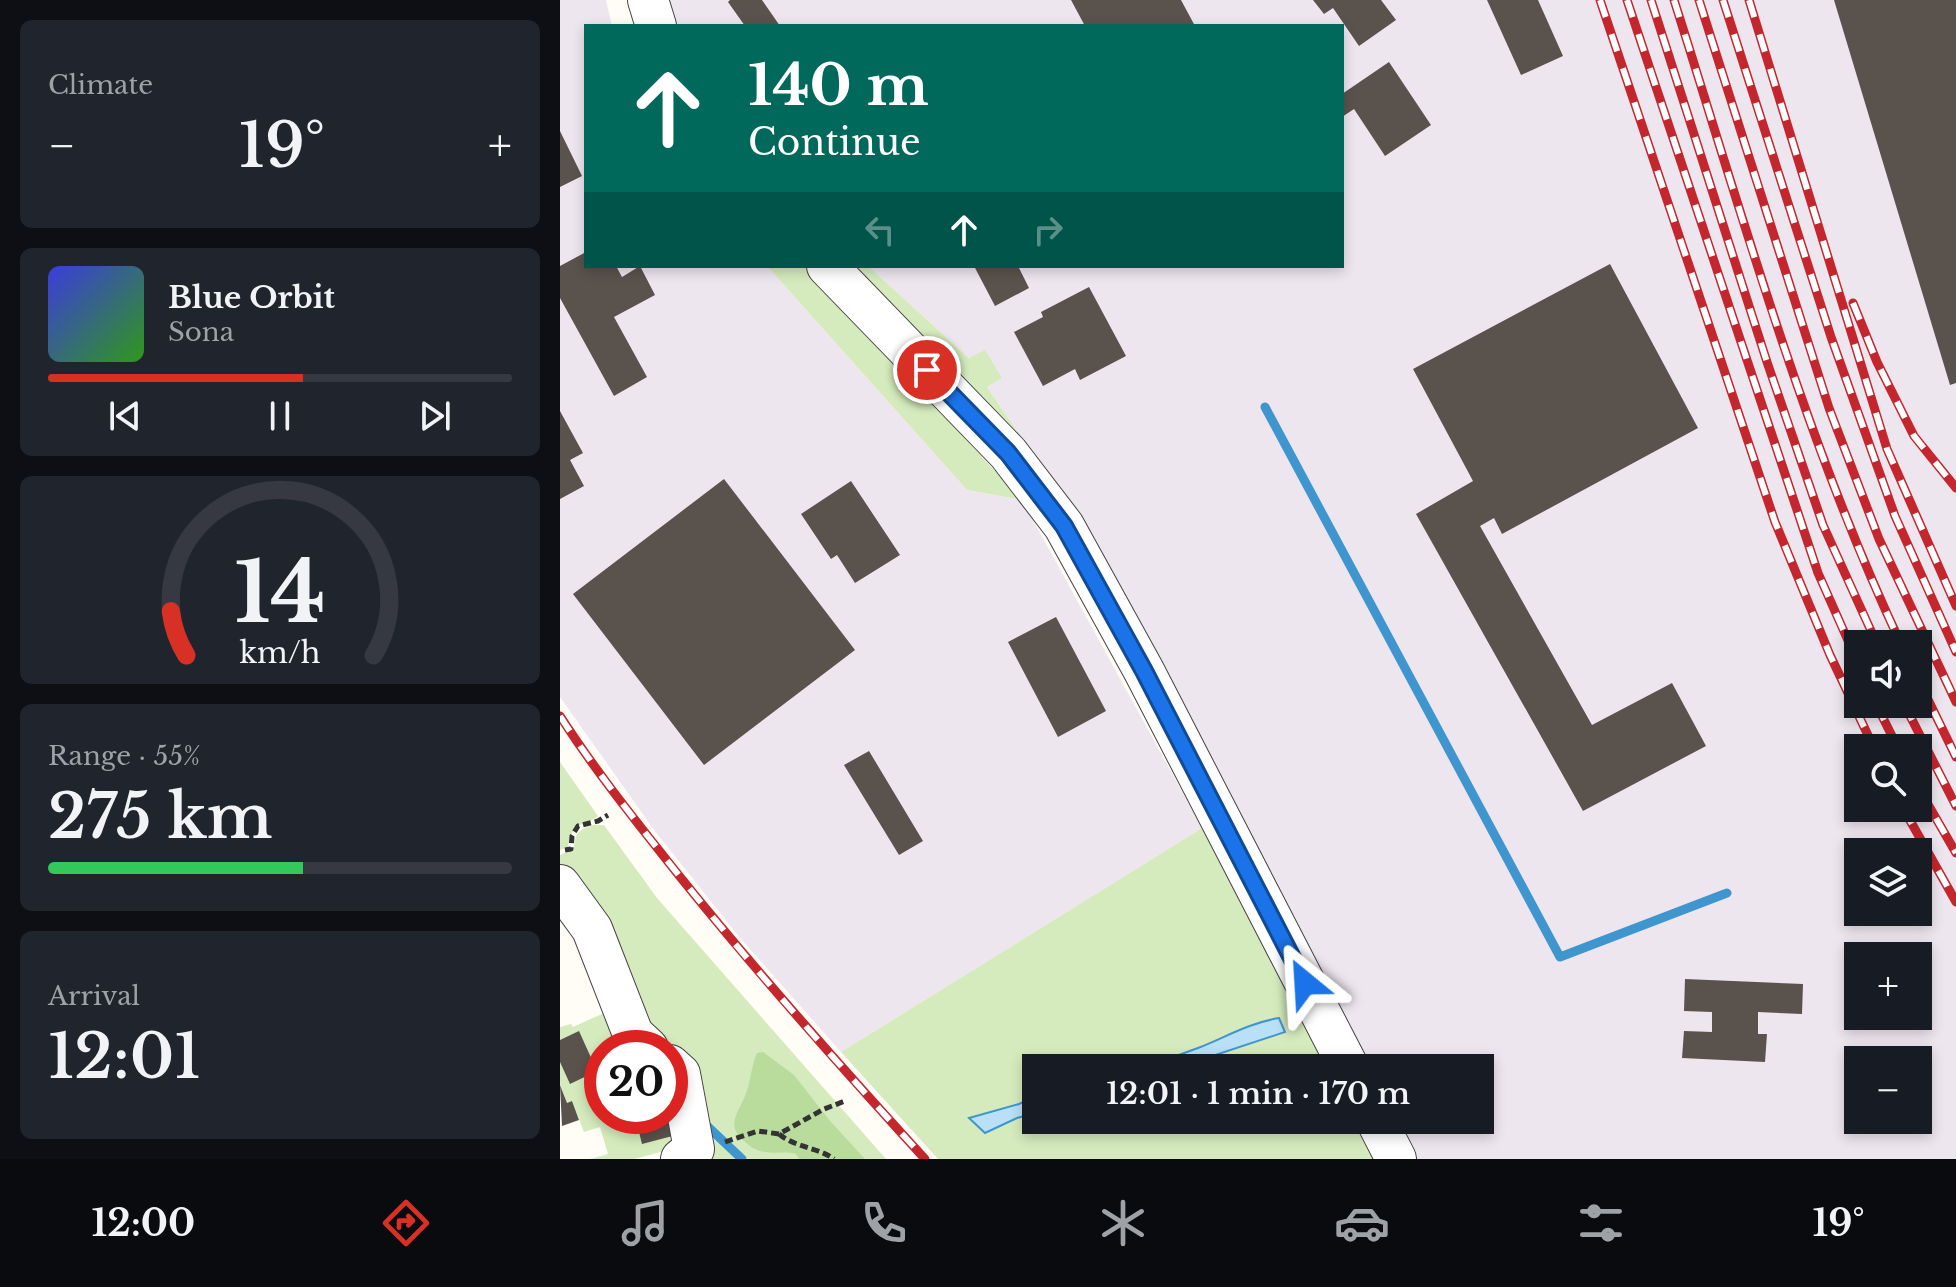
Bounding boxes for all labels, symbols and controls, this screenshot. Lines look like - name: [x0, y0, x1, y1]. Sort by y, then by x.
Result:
- text: 140 m: [748, 51, 929, 120]
- icon: ahead: [616, 56, 720, 160]
- text: Climate: [48, 69, 153, 101]
- text: 19°: [239, 109, 325, 183]
- text: −: [48, 118, 76, 173]
- text: +: [488, 118, 512, 173]
- text: Continue: [748, 120, 921, 165]
- icon: left: [858, 208, 902, 252]
- icon: ahead: [942, 208, 986, 252]
- icon: right: [1026, 208, 1070, 252]
- text: Blue Orbit: [168, 279, 335, 316]
- text: Sona: [168, 316, 234, 348]
- pin: [893, 336, 961, 404]
- icon: arrive: [905, 348, 949, 392]
- icon: previous: [103, 394, 147, 438]
- icon: pause: [258, 394, 302, 438]
- icon: next: [413, 394, 457, 438]
- text: 14: [234, 540, 326, 643]
- map controls: [1844, 630, 1932, 1134]
- button: sound: [1844, 630, 1932, 718]
- text: km/h: [239, 635, 321, 671]
- button: search: [1844, 734, 1932, 822]
- text: Range · 55%: [48, 740, 200, 772]
- text: 275 km: [48, 780, 273, 854]
- button: layers: [1844, 838, 1932, 926]
- position arrow: [1263, 941, 1347, 1025]
- button: +: [1844, 942, 1932, 1030]
- text: Arrival: [48, 980, 140, 1012]
- text: 12:01: [48, 1020, 201, 1094]
- speed limit sign: 20: [584, 1030, 688, 1134]
- button: −: [1844, 1046, 1932, 1134]
- text: 12:01 · 1 min · 170 m: [1106, 1075, 1410, 1112]
- icon: directions: [378, 1195, 434, 1251]
- icon: music: [617, 1195, 673, 1251]
- icon: phone: [856, 1195, 912, 1251]
- icon: climate: [1095, 1195, 1151, 1251]
- icon: car: [1334, 1195, 1390, 1251]
- icon: filters: [1573, 1195, 1629, 1251]
- text: 12:00: [92, 1201, 195, 1246]
- text: 19°: [1812, 1201, 1864, 1246]

